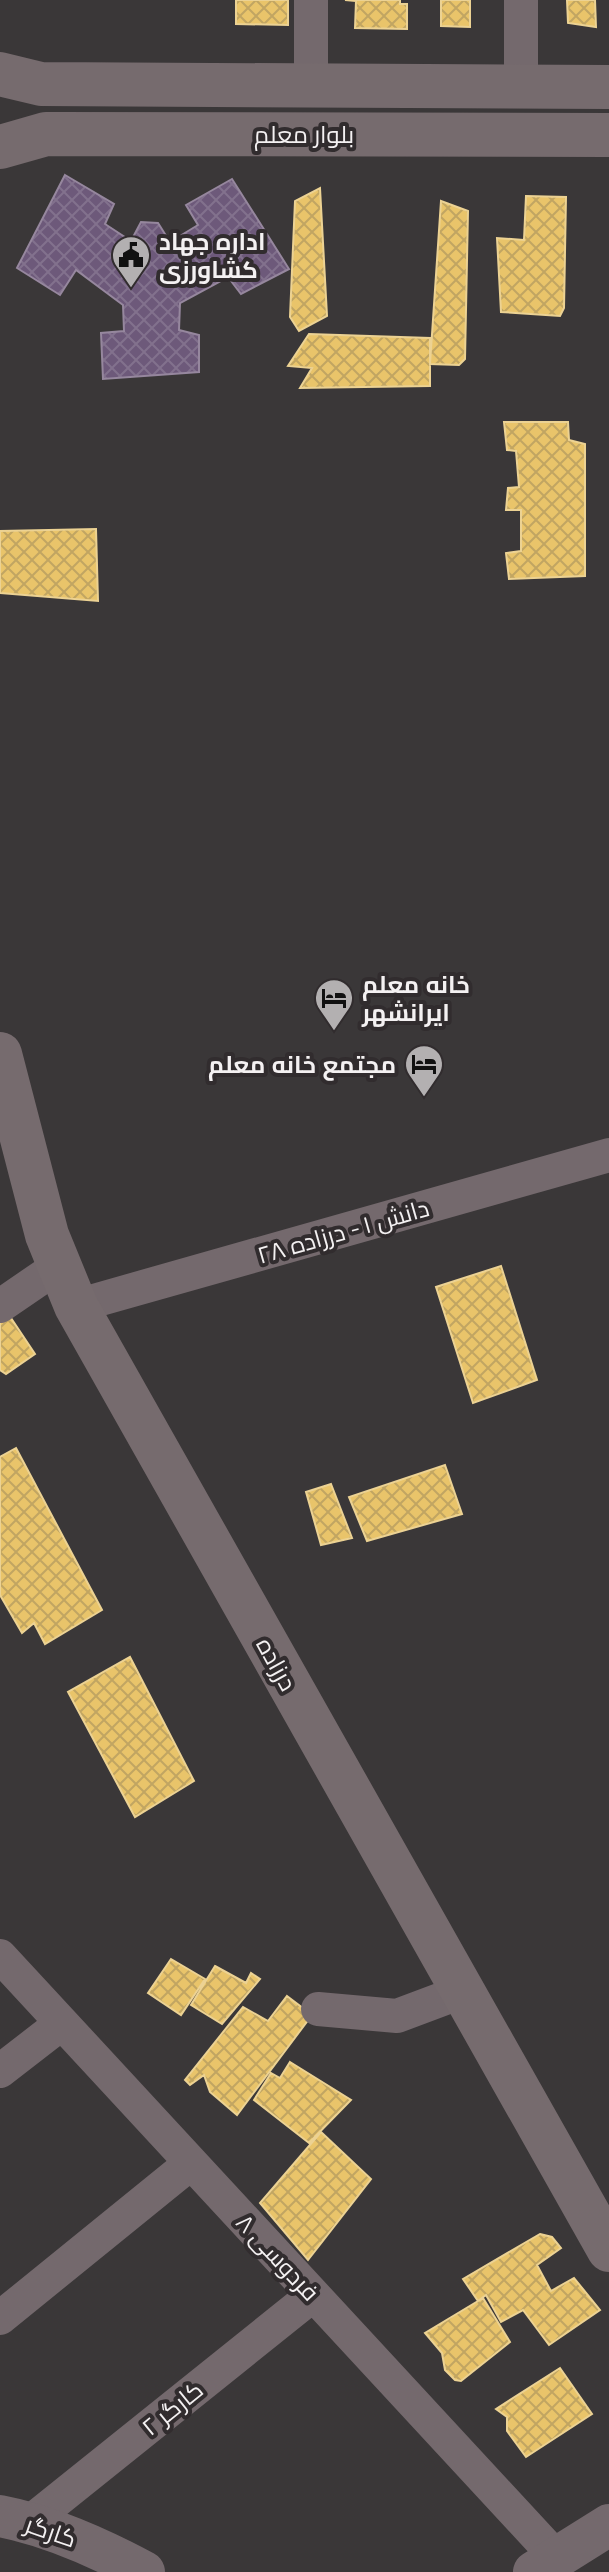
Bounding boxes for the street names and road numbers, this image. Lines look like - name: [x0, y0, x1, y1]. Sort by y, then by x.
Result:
- street label: بلوار معلم: [254, 118, 354, 151]
- street label: دانش ۱ - درزاده ۲۸: [253, 1191, 433, 1271]
- street label: درزاده: [249, 1632, 305, 1696]
- street label: فردوسی ۸: [229, 2206, 327, 2308]
- street label: کارگر ۲: [135, 2373, 209, 2443]
- street label: کارگر: [19, 2507, 81, 2555]

